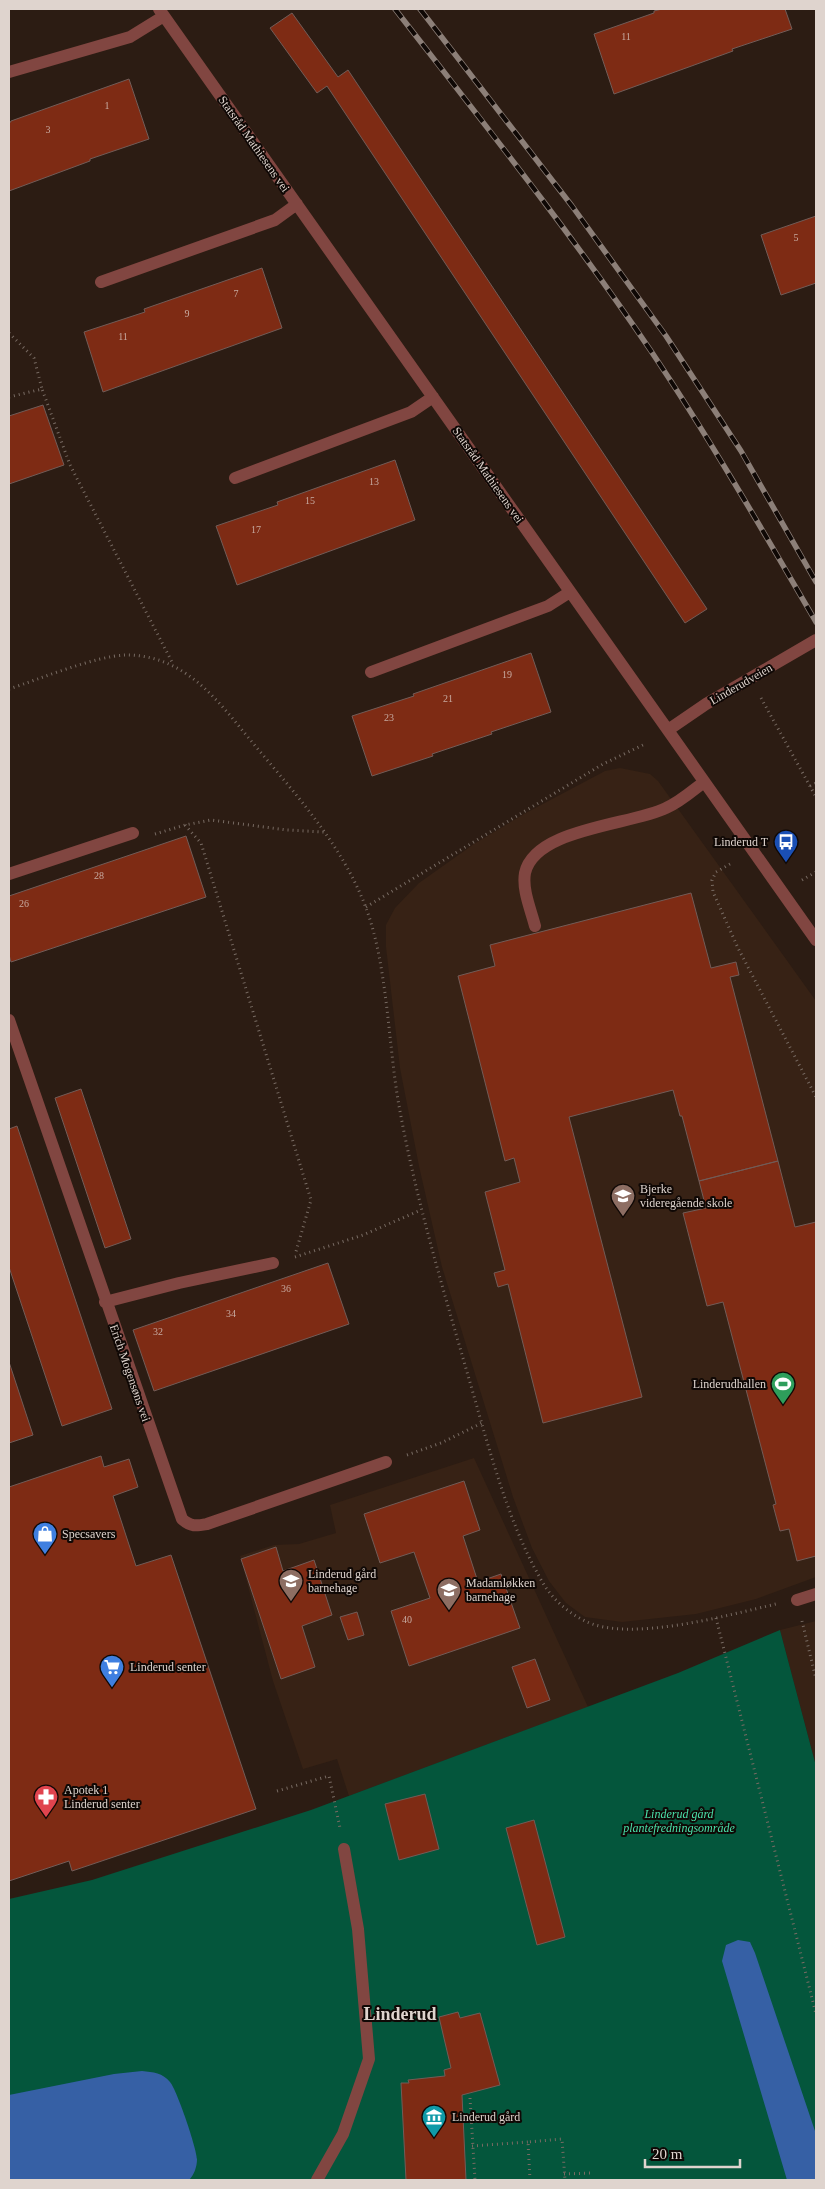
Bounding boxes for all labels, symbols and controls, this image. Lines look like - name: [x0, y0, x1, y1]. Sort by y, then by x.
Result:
- house number: 11: [621, 31, 631, 42]
- street label: Statsråd Mathiesens vei: [216, 93, 293, 195]
- house number: 1: [105, 100, 110, 111]
- house number: 3: [46, 124, 51, 135]
- house number: 5: [794, 232, 799, 243]
- house number: 7: [234, 288, 239, 299]
- house number: 9: [185, 308, 190, 319]
- house number: 11: [118, 331, 128, 342]
- street label: Statsråd Mathiesens vei: [450, 424, 527, 526]
- house number: 13: [369, 476, 379, 487]
- house number: 15: [305, 495, 315, 506]
- house number: 17: [251, 524, 261, 535]
- street label: Linderudveien: [707, 660, 775, 708]
- house number: 19: [502, 669, 512, 680]
- house number: 21: [443, 693, 453, 704]
- house number: 23: [384, 712, 394, 723]
- bus stop icon: Linderud T: [773, 829, 799, 863]
- place label: Linderud T: [714, 835, 769, 849]
- house number: 28: [94, 870, 104, 881]
- house number: 26: [19, 898, 29, 909]
- place label: Bjerke videregående skole: [640, 1182, 732, 1210]
- school or university icon: Bjerke videregående skole: [610, 1183, 636, 1217]
- house number: 36: [281, 1283, 291, 1294]
- house number: 34: [226, 1308, 236, 1319]
- street label: Erich Mogensøns vei: [107, 1323, 153, 1424]
- house number: 32: [153, 1326, 163, 1337]
- sports icon: Linderudhallen: [770, 1371, 796, 1405]
- place label: Linderudhallen: [693, 1377, 766, 1391]
- shop icon: Specsavers: [32, 1521, 58, 1555]
- place label: Specsavers: [62, 1527, 116, 1541]
- place label: Linderud gård barnehage: [308, 1567, 376, 1595]
- school or university icon: Linderud gård barnehage: [278, 1568, 304, 1602]
- place label: Madamløkken barnehage: [466, 1576, 535, 1604]
- school or university icon: Madamløkken barnehage: [436, 1577, 462, 1611]
- house number: 40: [402, 1614, 412, 1625]
- supermarket icon: Linderud senter: [99, 1654, 125, 1688]
- place label: Linderud senter: [130, 1660, 206, 1674]
- place label: Apotek 1 Linderud senter: [64, 1783, 140, 1811]
- pharmacy icon: Apotek 1 Linderud senter: [33, 1784, 59, 1818]
- park label: Linderud gård plantefredningsområde: [622, 1807, 735, 1835]
- district label: Linderud: [363, 2004, 437, 2024]
- museum icon: Linderud gård: [421, 2104, 447, 2138]
- place label: Linderud gård: [452, 2110, 520, 2124]
- scale bar: [645, 2136, 740, 2168]
- text: 20 m: [652, 2146, 683, 2162]

